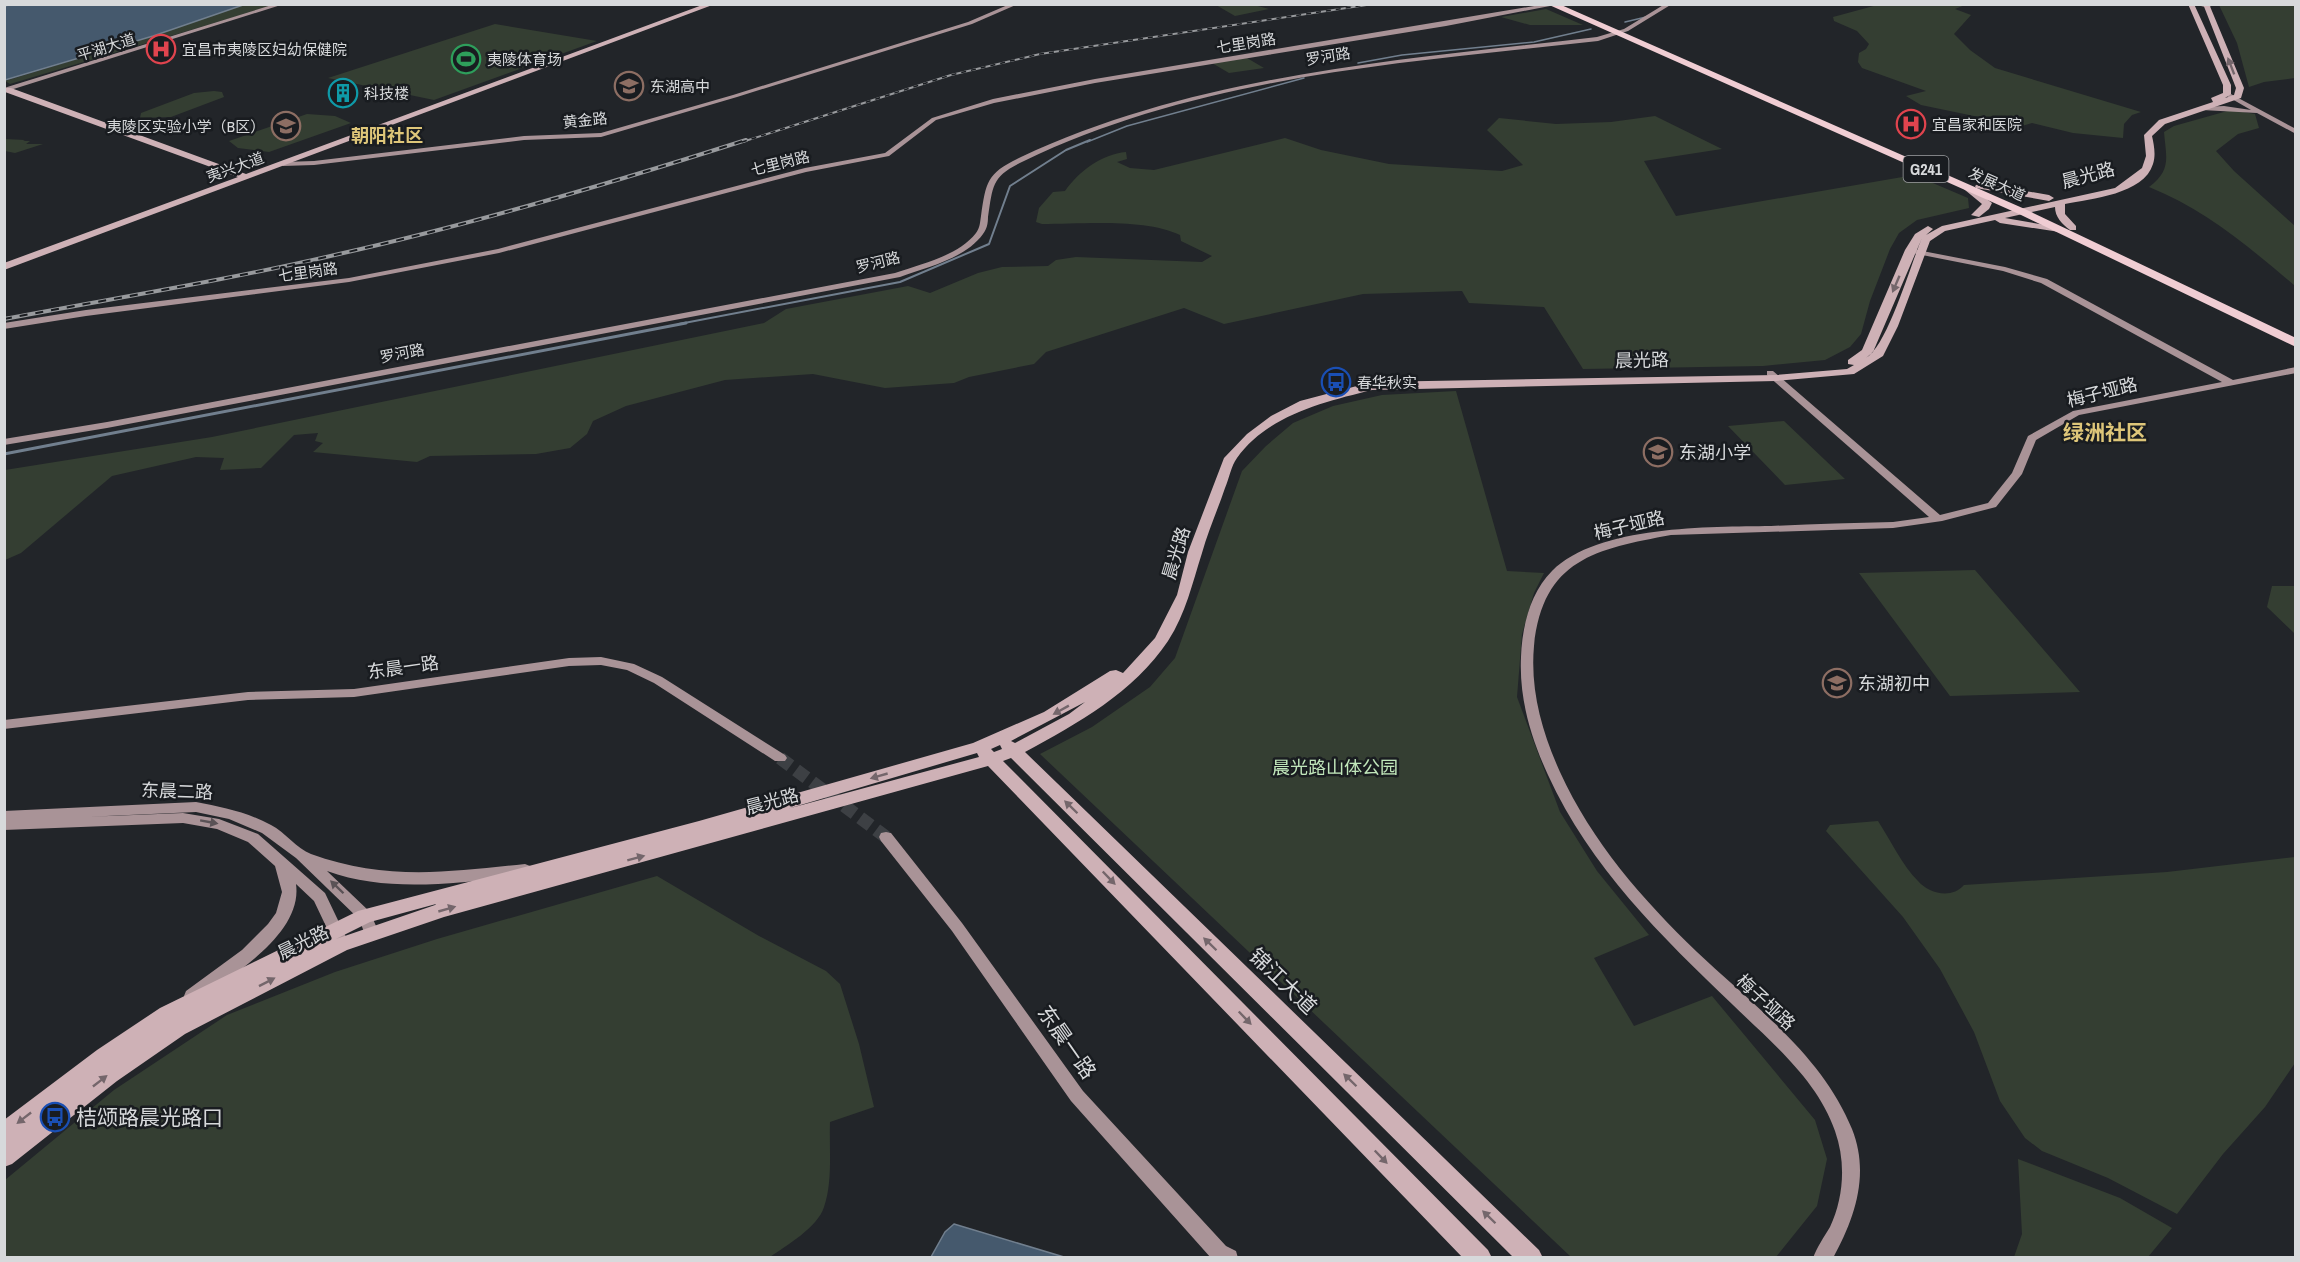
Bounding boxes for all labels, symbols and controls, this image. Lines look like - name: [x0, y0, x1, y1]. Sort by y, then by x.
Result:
- street label: 平湖大道: [74, 28, 138, 66]
- street label: 七里岗路: [1215, 28, 1277, 58]
- hospital icon: 宜昌市夷陵区妇幼保健院: [145, 33, 177, 65]
- place label: 宜昌市夷陵区妇幼保健院: [182, 39, 347, 60]
- street label: 罗河路: [1304, 42, 1352, 70]
- sports icon: 夷陵体育场: [450, 43, 482, 75]
- place label: 夷陵体育场: [487, 49, 562, 70]
- one-way arrow: [2226, 57, 2236, 75]
- school or university icon: 东湖高中: [613, 70, 645, 102]
- place label: 东湖高中: [650, 76, 710, 97]
- building icon: 科技楼: [327, 77, 359, 109]
- place label: 科技楼: [364, 83, 409, 104]
- street label: 黄金路: [562, 107, 608, 133]
- hospital icon: 宜昌家和医院: [1895, 108, 1927, 140]
- school or university icon: 夷陵区实验小学（B区）: [270, 110, 302, 142]
- place label: 宜昌家和医院: [1932, 114, 2022, 135]
- place label: 夷陵区实验小学（B区）: [107, 116, 265, 137]
- district label: 朝阳社区: [351, 123, 423, 148]
- street label: 七里岗路: [748, 146, 812, 180]
- street label: 夷兴大道: [203, 147, 267, 187]
- road number: G241: [1904, 156, 1948, 182]
- street label: 晨光路: [2059, 156, 2117, 194]
- street label: 发展大道: [1965, 162, 2029, 206]
- street label: 罗河路: [854, 246, 902, 278]
- street label: 七里岗路: [277, 257, 339, 287]
- one-way arrow: [1891, 276, 1901, 294]
- street label: 罗河路: [378, 338, 426, 368]
- street label: 晨光路: [1615, 347, 1669, 373]
- bus stop icon: 春华秋实: [1320, 366, 1352, 398]
- street label: 梅子垭路: [2064, 371, 2140, 413]
- place label: 春华秋实: [1357, 372, 1417, 393]
- district label: 绿洲社区: [2063, 418, 2147, 447]
- school or university icon: 东湖小学: [1642, 436, 1674, 468]
- place label: 东湖小学: [1679, 440, 1751, 465]
- street label: 梅子垭路: [1591, 505, 1667, 545]
- street label: 晨光路: [1156, 524, 1196, 582]
- street label: 东晨一路: [366, 650, 440, 684]
- school or university icon: 东湖初中: [1821, 667, 1853, 699]
- place label: 东湖初中: [1858, 671, 1930, 696]
- one-way arrow: [1053, 705, 1070, 715]
- park label: 晨光路山体公园: [1272, 755, 1398, 780]
- one-way arrow: [870, 772, 888, 782]
- street label: 东晨二路: [141, 777, 213, 805]
- street label: 晨光路: [743, 782, 801, 820]
- one-way arrow: [1065, 801, 1079, 815]
- one-way arrow: [200, 818, 219, 827]
- one-way arrow: [627, 853, 645, 862]
- one-way arrow: [1101, 871, 1115, 885]
- one-way arrow: [330, 880, 345, 894]
- one-way arrow: [438, 904, 456, 913]
- street label: 晨光路: [273, 919, 333, 965]
- one-way arrow: [1204, 937, 1218, 951]
- street label: 锦江大道: [1243, 941, 1323, 1021]
- street label: 梅子垭路: [1731, 968, 1801, 1036]
- one-way arrow: [258, 977, 275, 986]
- street label: 东晨一路: [1031, 999, 1103, 1085]
- one-way arrow: [1238, 1010, 1252, 1025]
- one-way arrow: [1342, 1073, 1357, 1087]
- one-way arrow: [92, 1075, 108, 1088]
- bus stop icon: 桔颂路晨光路口: [39, 1101, 71, 1133]
- place label: 桔颂路晨光路口: [76, 1103, 223, 1132]
- one-way arrow: [17, 1112, 33, 1124]
- one-way arrow: [1374, 1149, 1388, 1163]
- one-way arrow: [1482, 1210, 1496, 1224]

